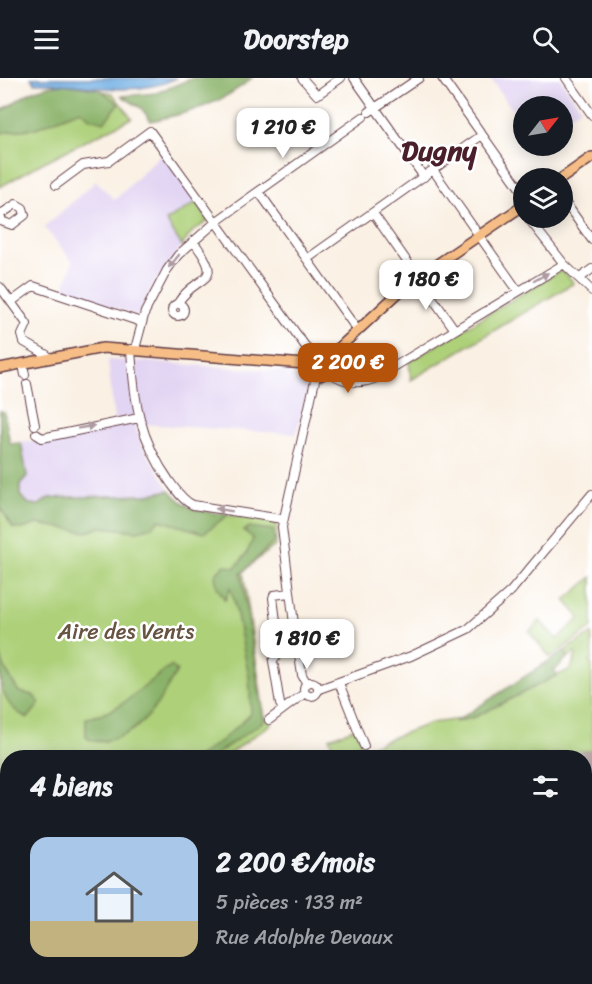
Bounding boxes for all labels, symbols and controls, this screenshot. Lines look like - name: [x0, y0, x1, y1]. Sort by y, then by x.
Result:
- text: Doorstep: [243, 15, 349, 63]
- icon: menu: [30, 23, 63, 56]
- icon: search: [529, 23, 562, 56]
- north arrow: [513, 96, 573, 156]
- map controls: [513, 96, 573, 228]
- pin: 1 210 €: [228, 108, 338, 159]
- text: 1 210 €: [250, 110, 316, 145]
- district label: Dugny: [401, 126, 477, 175]
- button: layers: [513, 168, 573, 228]
- one-way arrow: [168, 253, 181, 269]
- pin: 1 180 €: [371, 260, 481, 311]
- text: 1 180 €: [393, 262, 459, 297]
- one-way arrow: [533, 272, 549, 283]
- pin: 2 200 €: [293, 343, 403, 394]
- text: 2 200 €: [312, 345, 384, 380]
- one-way arrow: [77, 423, 96, 432]
- one-way arrow: [215, 505, 234, 514]
- park label: Aire des Vents: [57, 612, 194, 651]
- pin: 1 810 €: [252, 619, 362, 670]
- text: 1 810 €: [274, 621, 340, 656]
- text: 4 biens: [30, 763, 113, 809]
- icon: filters: [529, 770, 562, 803]
- text: 2 200 €/mois: [216, 839, 375, 885]
- icon: home: [78, 861, 150, 933]
- text: 5 pièces · 133 m²: [216, 885, 363, 920]
- text: Rue Adolphe Devaux: [216, 920, 393, 955]

